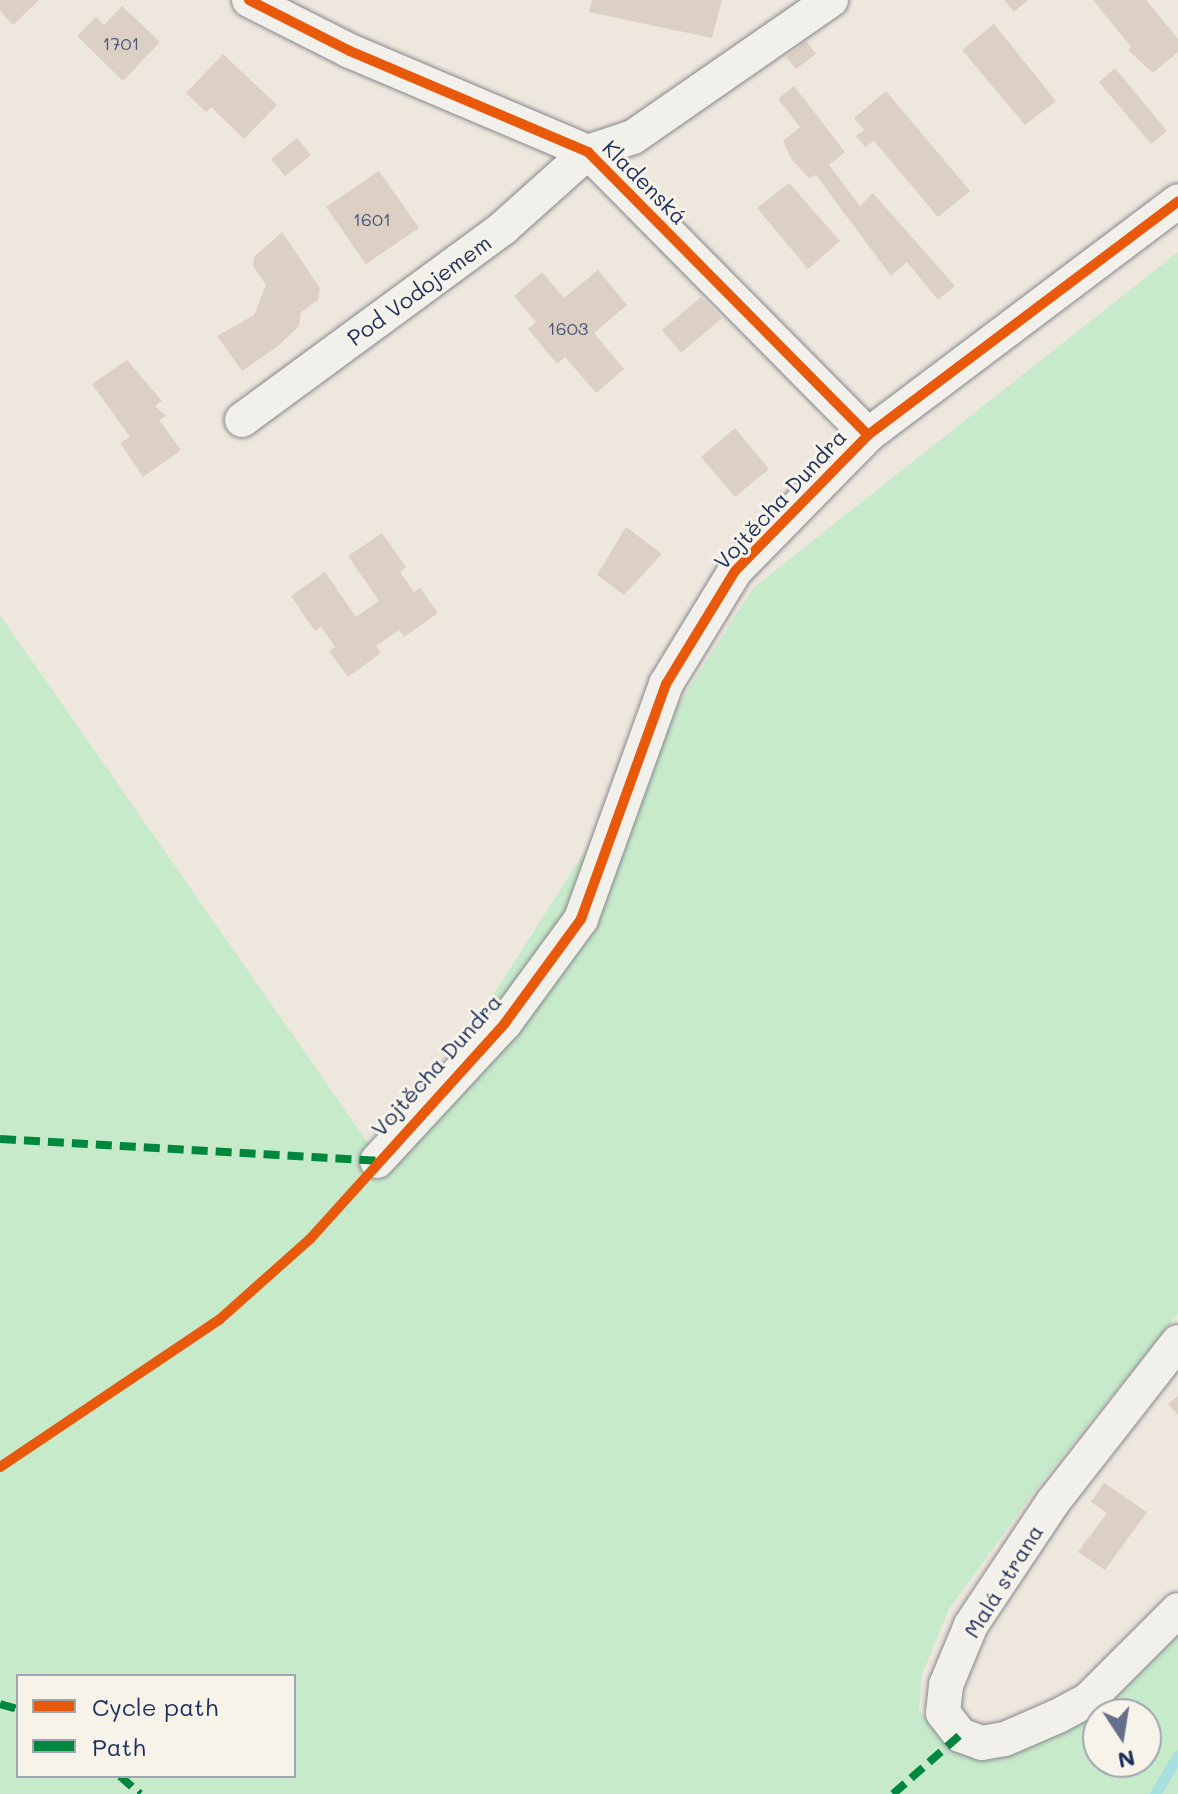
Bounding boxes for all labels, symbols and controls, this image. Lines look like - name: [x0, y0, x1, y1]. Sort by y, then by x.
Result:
- house number: 1701: [102, 32, 140, 54]
- street label: Kladenská: [597, 134, 693, 230]
- house number: 1601: [353, 208, 391, 230]
- street label: Pod Vodojemem: [342, 229, 496, 351]
- house number: 1603: [548, 317, 588, 339]
- street label: Vojtěcha Dundra: [708, 423, 852, 575]
- street label: Vojtěcha Dundra: [365, 989, 507, 1141]
- street label: Malá strana: [958, 1520, 1048, 1642]
- legend: [16, 1674, 296, 1778]
- text: Cycle path: [92, 1691, 218, 1722]
- north arrow: [1082, 1698, 1162, 1778]
- text: Path: [92, 1731, 146, 1762]
- text: N: [1116, 1744, 1138, 1776]

